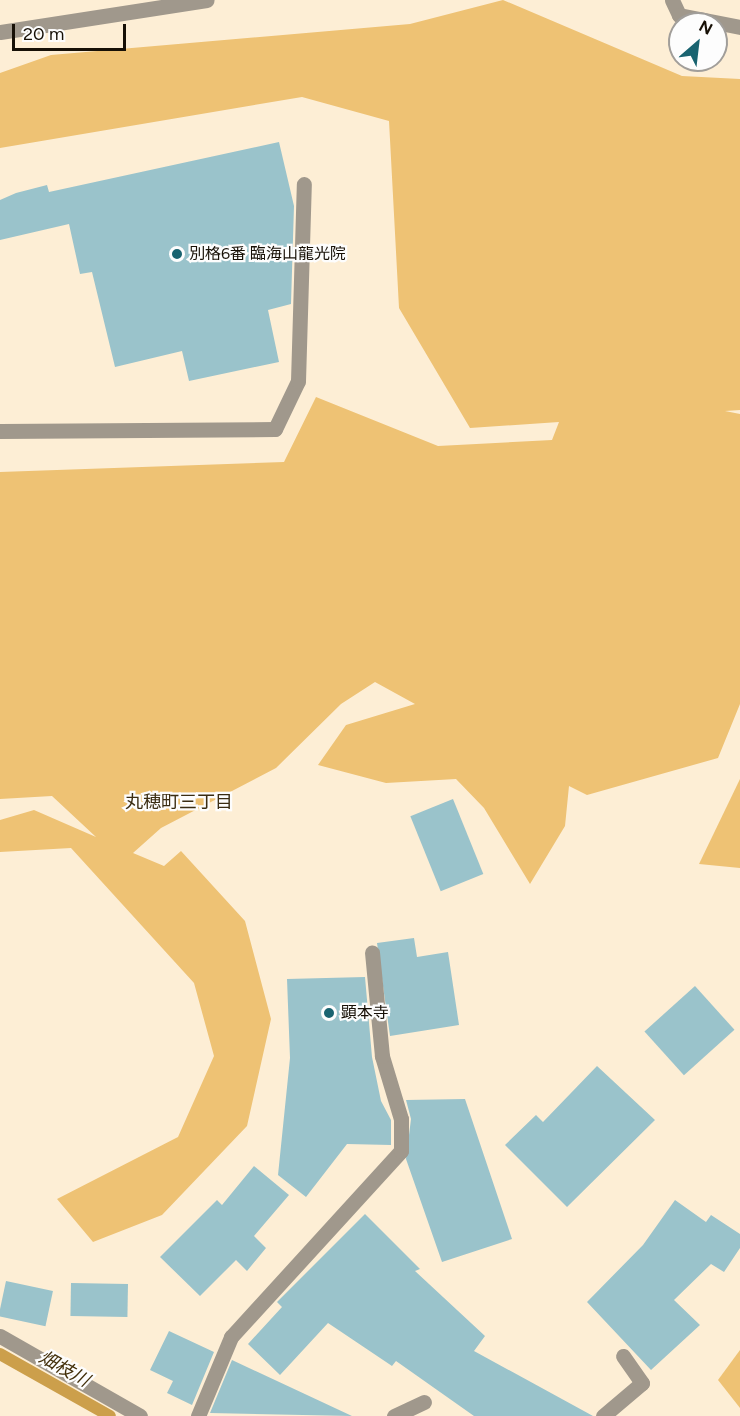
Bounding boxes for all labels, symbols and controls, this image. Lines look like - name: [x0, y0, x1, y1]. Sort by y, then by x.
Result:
- scale bar: [15, 12, 129, 50]
- north arrow: [668, 12, 728, 72]
- text: N: [696, 16, 716, 39]
- text: 20 m: [23, 23, 64, 45]
- place label: 別格6番 臨海山龍光院: [189, 244, 346, 264]
- marker: 別格6番 臨海山龍光院: [170, 247, 184, 261]
- district label: 丸穂町三丁目: [125, 791, 233, 813]
- place label: 顕本寺: [341, 1003, 389, 1023]
- marker: 顕本寺: [322, 1006, 336, 1020]
- water label: 畑枝川: [35, 1346, 93, 1392]

